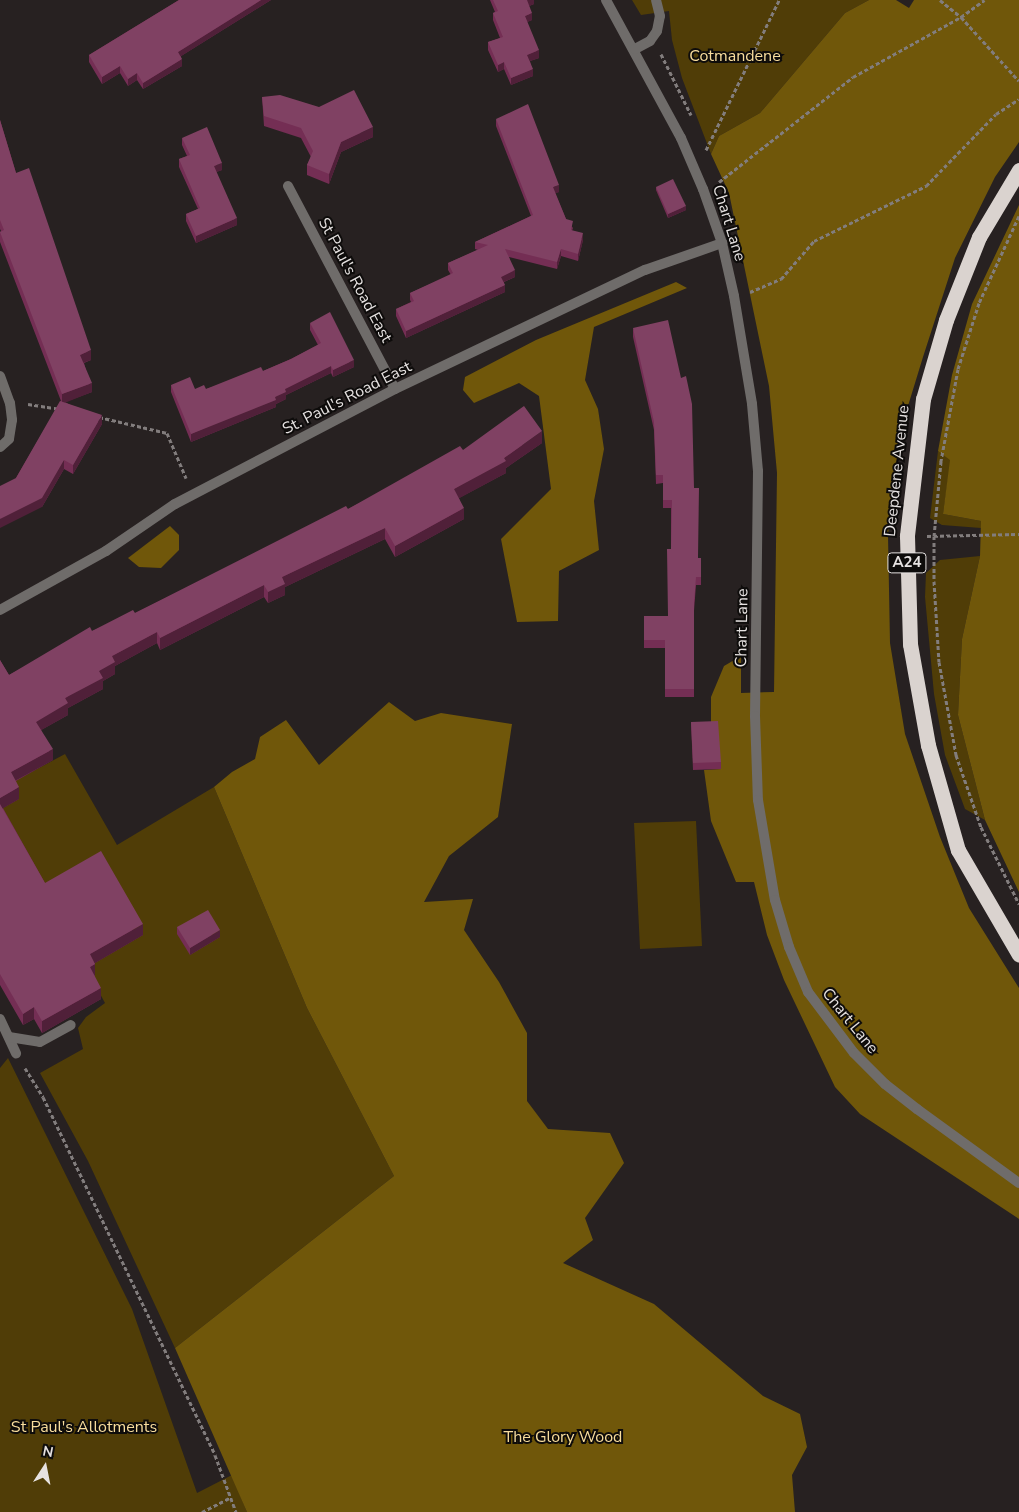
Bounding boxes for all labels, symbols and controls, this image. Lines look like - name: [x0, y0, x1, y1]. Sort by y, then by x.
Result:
- park label: Cotmandene: [689, 46, 781, 66]
- street label: Chart Lane: [708, 182, 750, 264]
- street label: St Paul's Road East: [314, 214, 396, 346]
- street label: St. Paul's Road East: [279, 357, 415, 439]
- street label: Deepdene Avenue: [881, 404, 913, 538]
- road number: A24: [887, 550, 927, 576]
- street label: Chart Lane: [732, 588, 752, 668]
- street label: Chart Lane: [818, 984, 882, 1058]
- park label: St Paul's Allotments: [11, 1417, 157, 1437]
- park label: The Glory Wood: [504, 1427, 622, 1447]
- text: N: [41, 1441, 55, 1462]
- north arrow: [20, 1442, 70, 1492]

